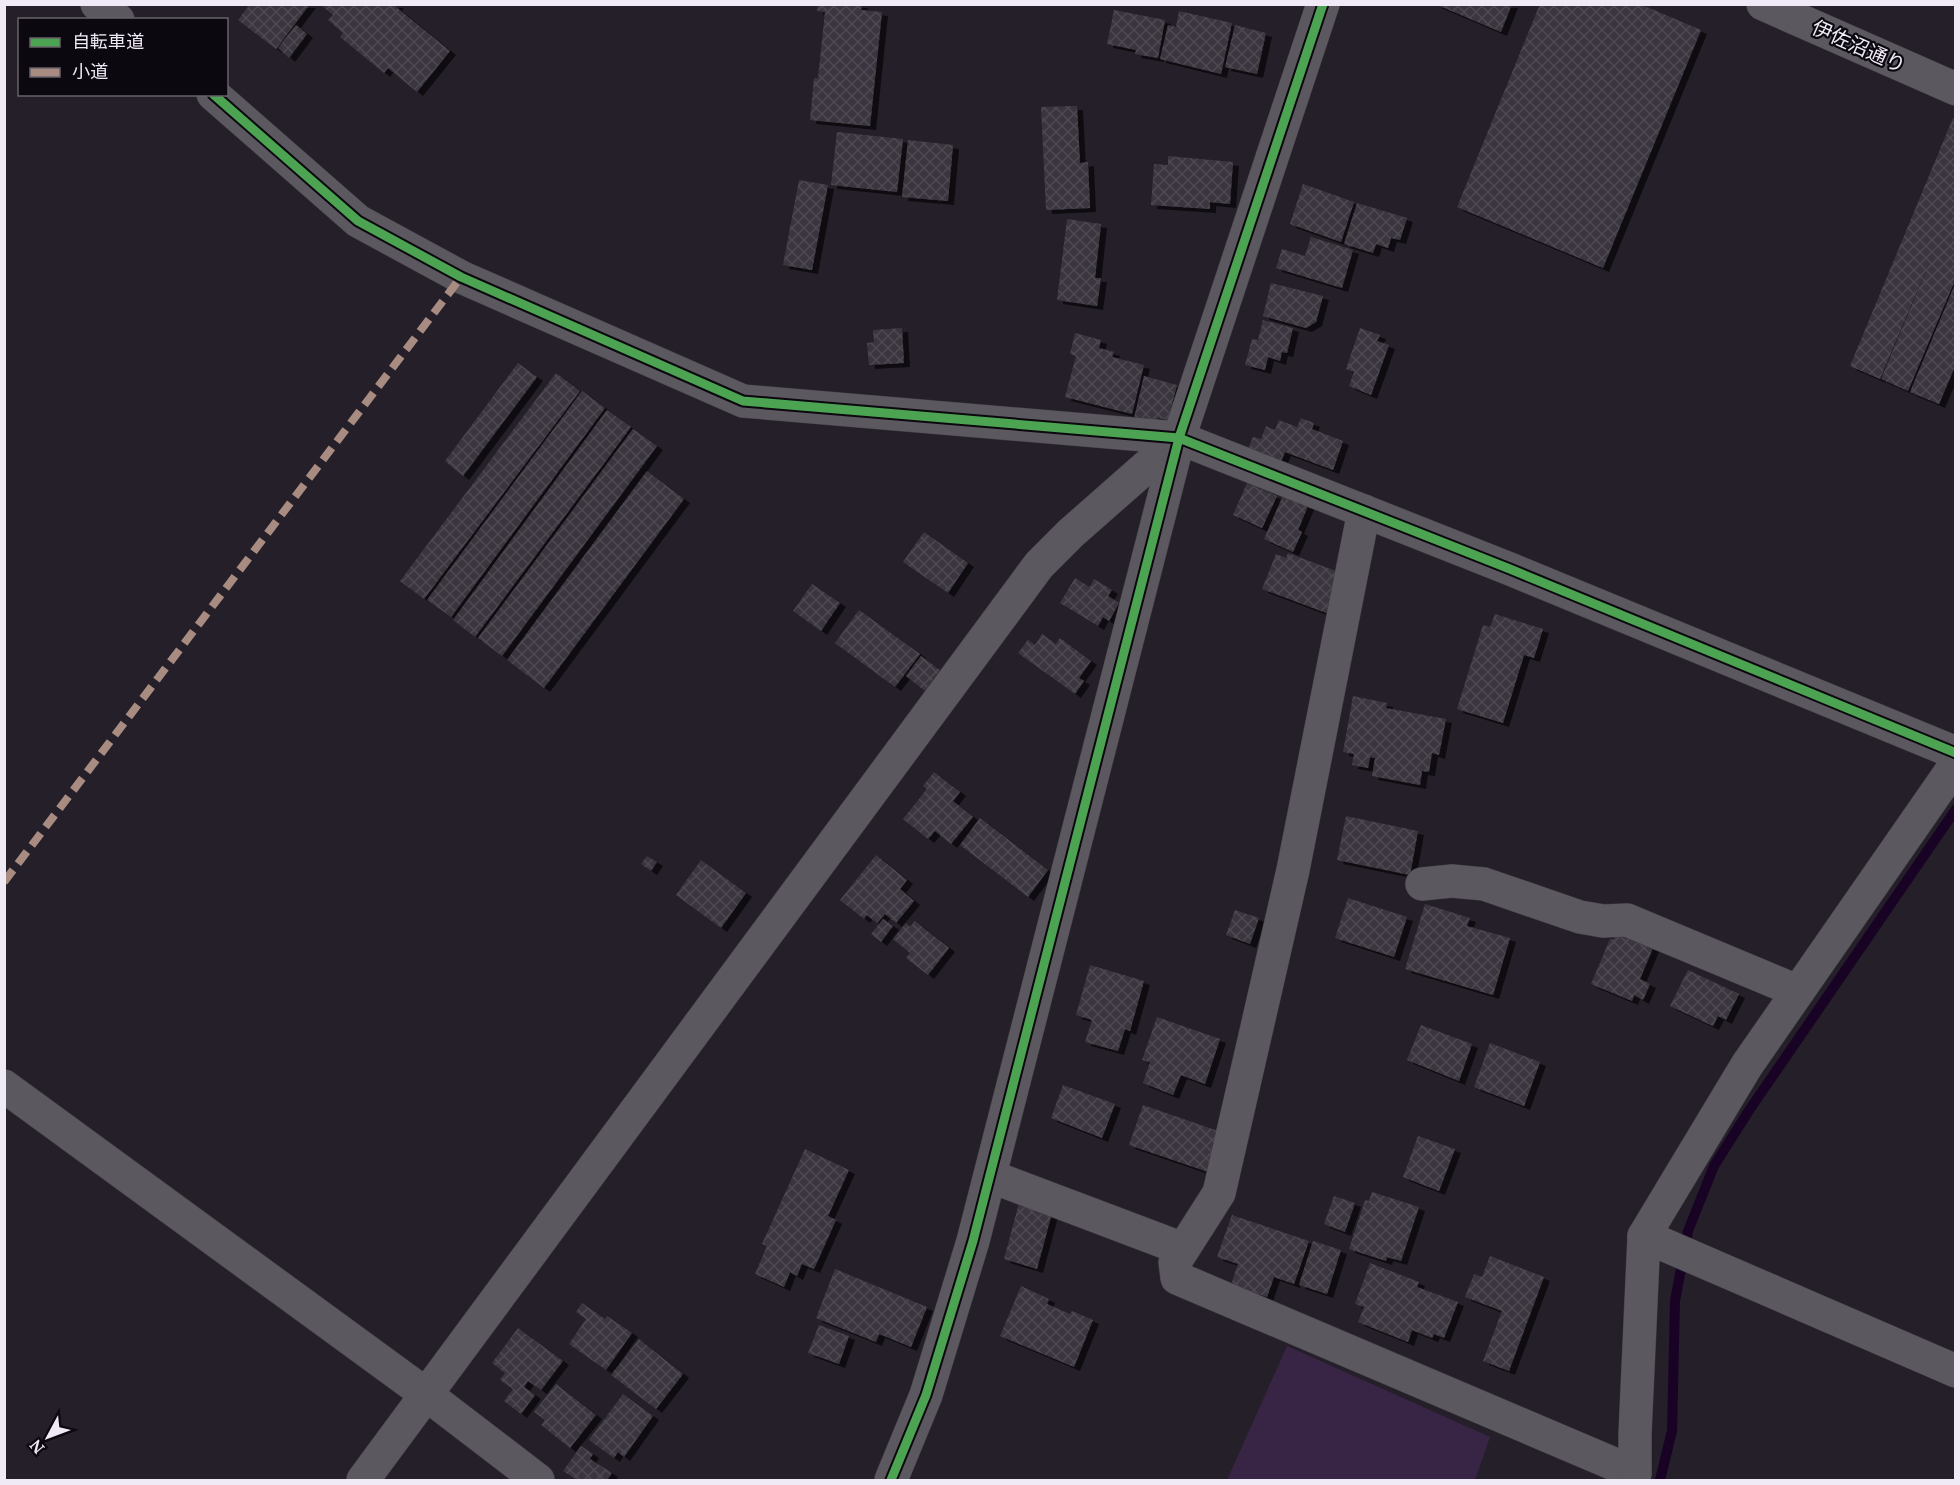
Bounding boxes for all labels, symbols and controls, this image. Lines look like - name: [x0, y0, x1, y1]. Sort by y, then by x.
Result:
- street label: 伊佐沼通り: [1808, 13, 1910, 79]
- legend: [18, 18, 228, 96]
- text: 自転車道: [72, 29, 144, 53]
- text: 小道: [72, 59, 108, 83]
- north arrow: [18, 1407, 78, 1467]
- text: N: [24, 1435, 49, 1459]

